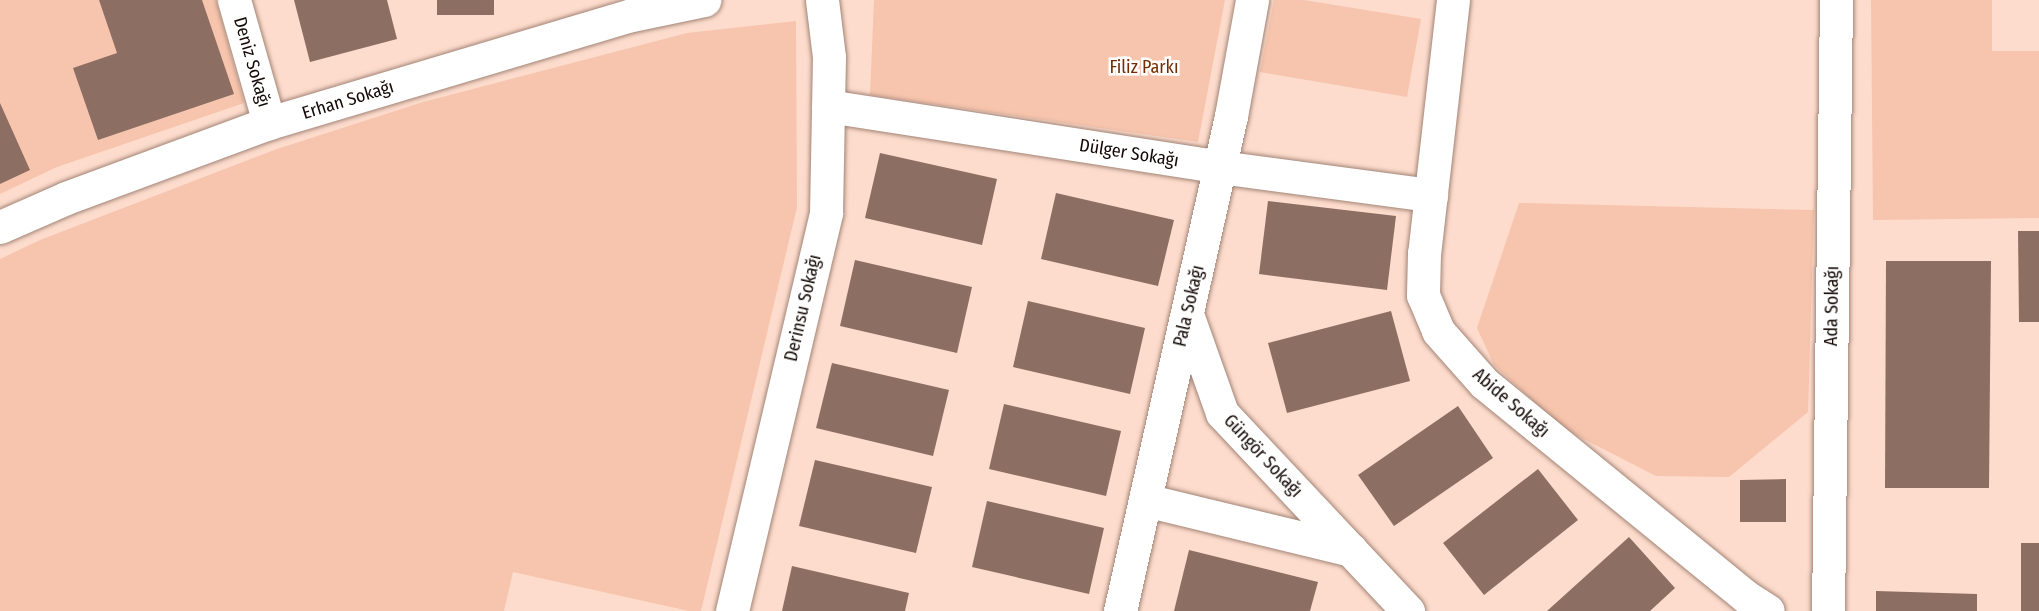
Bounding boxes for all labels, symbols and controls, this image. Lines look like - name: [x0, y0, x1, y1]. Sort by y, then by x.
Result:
- street label: Deniz Sokağı: [229, 14, 275, 110]
- park label: Filiz Parkı: [1110, 56, 1178, 78]
- street label: Erhan Sokağı: [300, 76, 396, 124]
- street label: Dülger Sokağı: [1078, 134, 1180, 172]
- street label: Derinsu Sokağı: [780, 252, 826, 364]
- street label: Pala Sokağı: [1169, 263, 1209, 349]
- street label: Ada Sokağı: [1821, 266, 1843, 346]
- street label: Abide Sokağı: [1468, 364, 1554, 442]
- street label: Güngör Sokağı: [1219, 410, 1307, 502]

